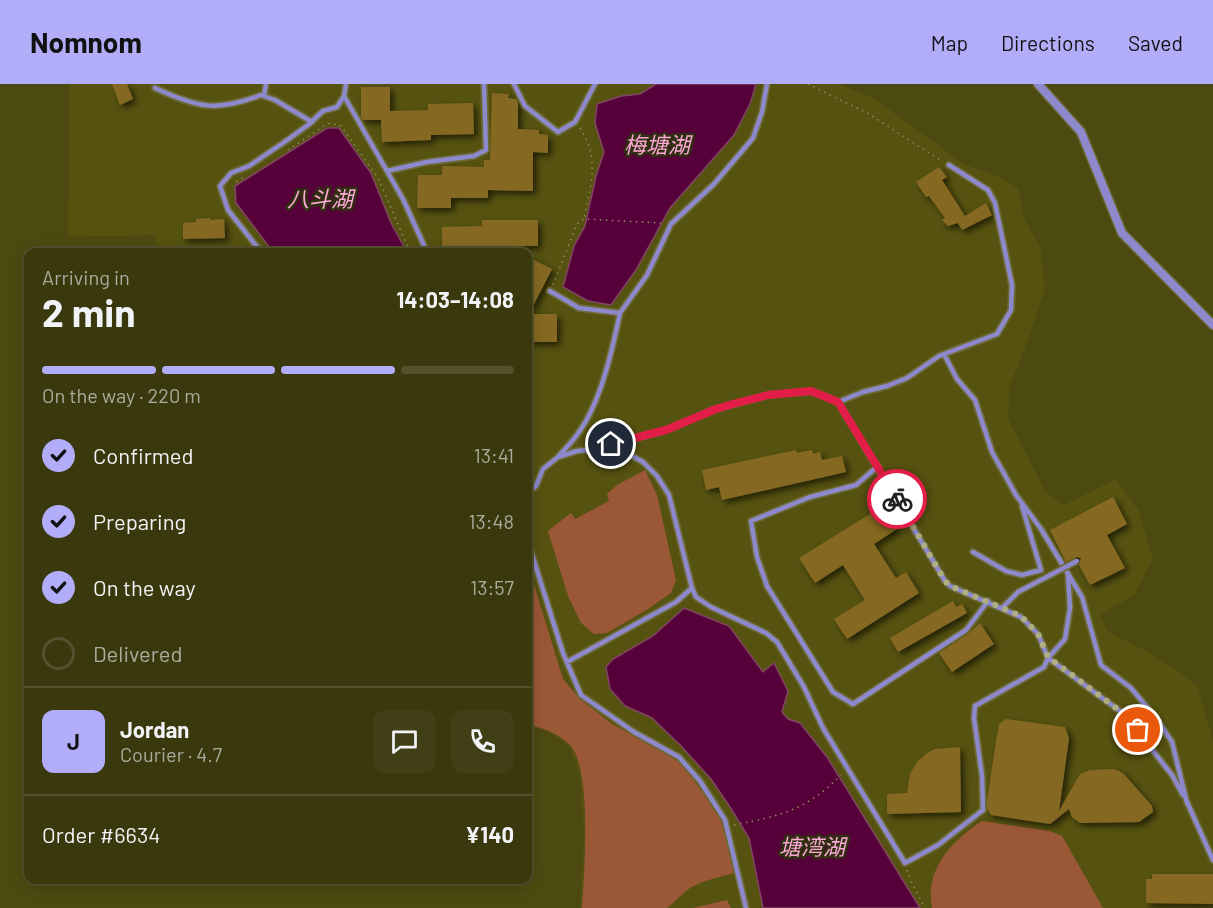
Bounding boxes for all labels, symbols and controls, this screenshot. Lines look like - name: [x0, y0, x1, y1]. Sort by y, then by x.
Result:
- text: Nomnom: [30, 25, 142, 59]
- text: Map: [931, 30, 968, 55]
- text: Directions: [1001, 30, 1095, 55]
- text: Saved: [1128, 30, 1183, 55]
- water label: 梅塘湖: [624, 131, 693, 157]
- water label: 八斗湖: [287, 185, 356, 211]
- text: Arriving in: [42, 265, 130, 289]
- text: 14:03–14:08: [396, 286, 514, 312]
- text: 2 min: [42, 288, 135, 335]
- text: On the way · 220 m: [42, 383, 201, 407]
- pin: [585, 418, 636, 469]
- icon: home: [594, 427, 627, 460]
- icon: check: [42, 439, 75, 472]
- text: Confirmed: [93, 442, 193, 468]
- text: 13:41: [474, 443, 514, 467]
- courier: [867, 469, 927, 529]
- icon: bike: [881, 483, 914, 516]
- icon: check: [42, 505, 75, 538]
- text: Preparing: [93, 508, 186, 534]
- text: 13:48: [468, 509, 514, 533]
- icon: check: [42, 571, 75, 604]
- text: On the way: [93, 574, 196, 600]
- text: 13:57: [470, 575, 514, 599]
- text: Delivered: [93, 640, 182, 666]
- pin: [1112, 704, 1163, 755]
- button: chat: [373, 710, 436, 773]
- button: phone: [451, 710, 514, 773]
- icon: bag: [1121, 713, 1154, 746]
- text: Jordan: [120, 716, 189, 742]
- text: J: [67, 728, 80, 754]
- text: Courier · 4.7: [120, 742, 222, 766]
- text: Order #6634: [42, 821, 160, 847]
- text: ¥140: [465, 821, 514, 847]
- water label: 塘湾湖: [779, 833, 848, 859]

